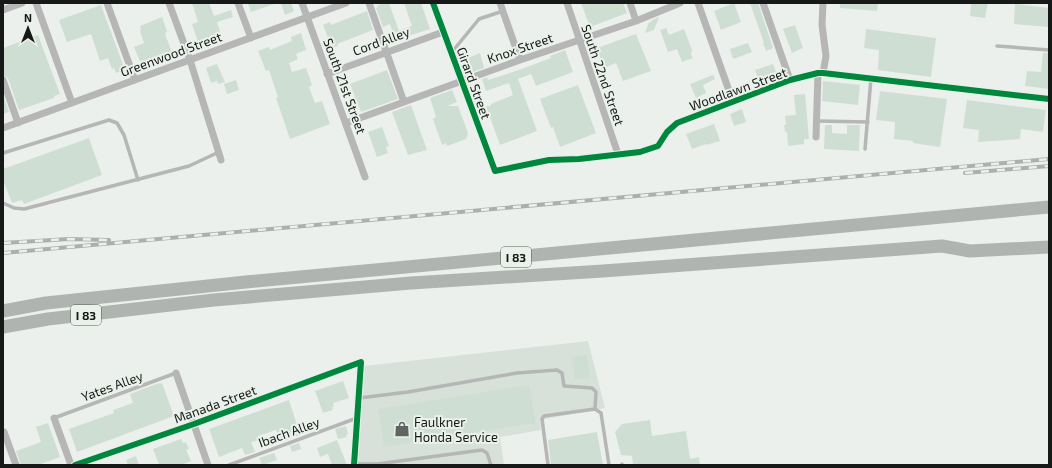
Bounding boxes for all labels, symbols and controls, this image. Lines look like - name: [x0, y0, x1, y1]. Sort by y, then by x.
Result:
- north arrow: [8, 8, 48, 48]
- text: N: [24, 11, 32, 24]
- street label: South 22nd Street: [578, 22, 628, 128]
- street label: Cord Alley: [350, 23, 412, 59]
- street label: Greenwood Street: [118, 28, 224, 80]
- street label: Knox Street: [485, 29, 555, 67]
- street label: South 21st Street: [320, 36, 370, 136]
- street label: Girard Street: [454, 45, 494, 121]
- street label: Woodlawn Street: [687, 64, 789, 114]
- road number: I 83: [501, 247, 531, 267]
- road number: I 83: [71, 305, 101, 325]
- street label: Yates Alley: [79, 367, 145, 405]
- street label: Manada Street: [171, 382, 259, 426]
- street label: Ibach Alley: [256, 413, 322, 450]
- place label: Faulkner Honda Service: [414, 414, 498, 445]
- shop icon: Faulkner Honda Service: [393, 420, 411, 438]

